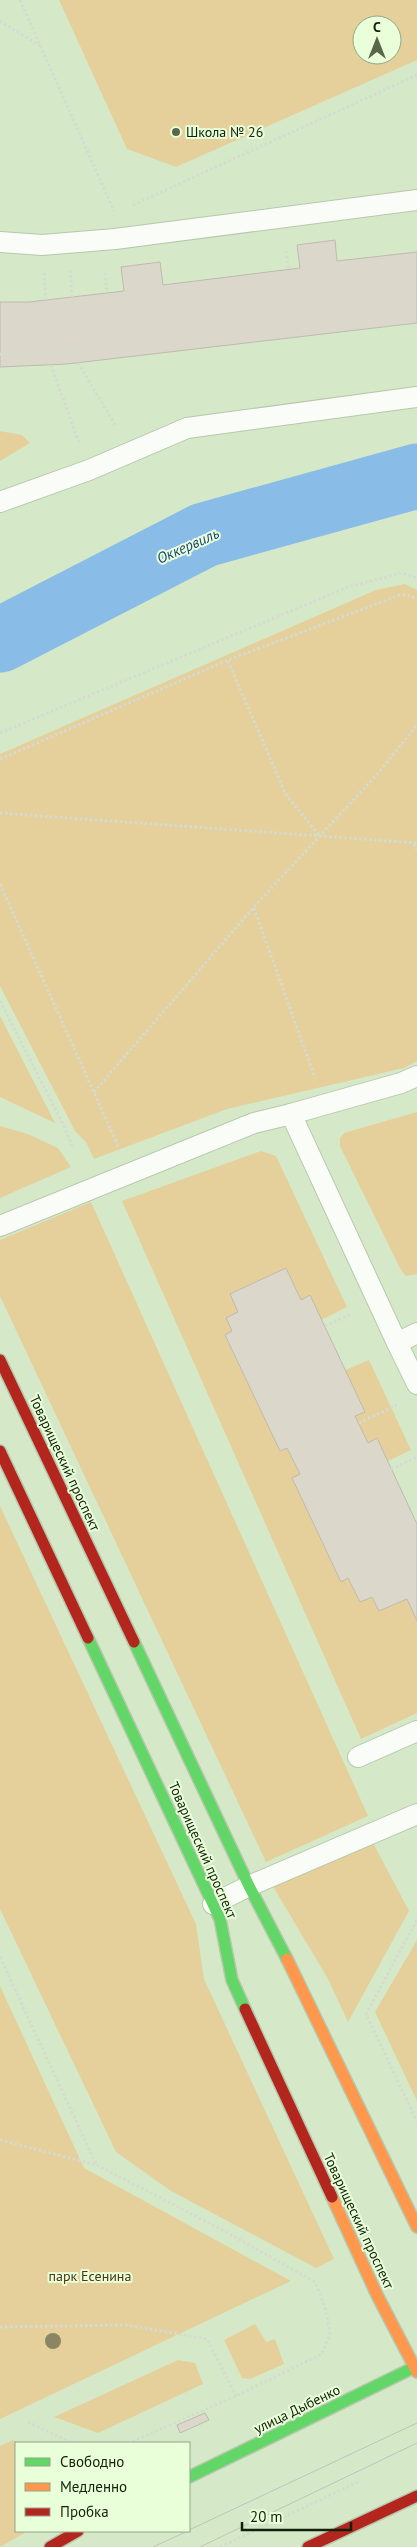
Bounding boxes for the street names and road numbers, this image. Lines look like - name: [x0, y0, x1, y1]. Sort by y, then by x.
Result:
- street label: Товарищеский проспект: [26, 1392, 105, 1534]
- street label: Товарищеский проспект: [165, 1779, 241, 1922]
- street label: Товарищеский проспект: [320, 2150, 399, 2292]
- street label: улица Дыбенко: [251, 2380, 343, 2438]

